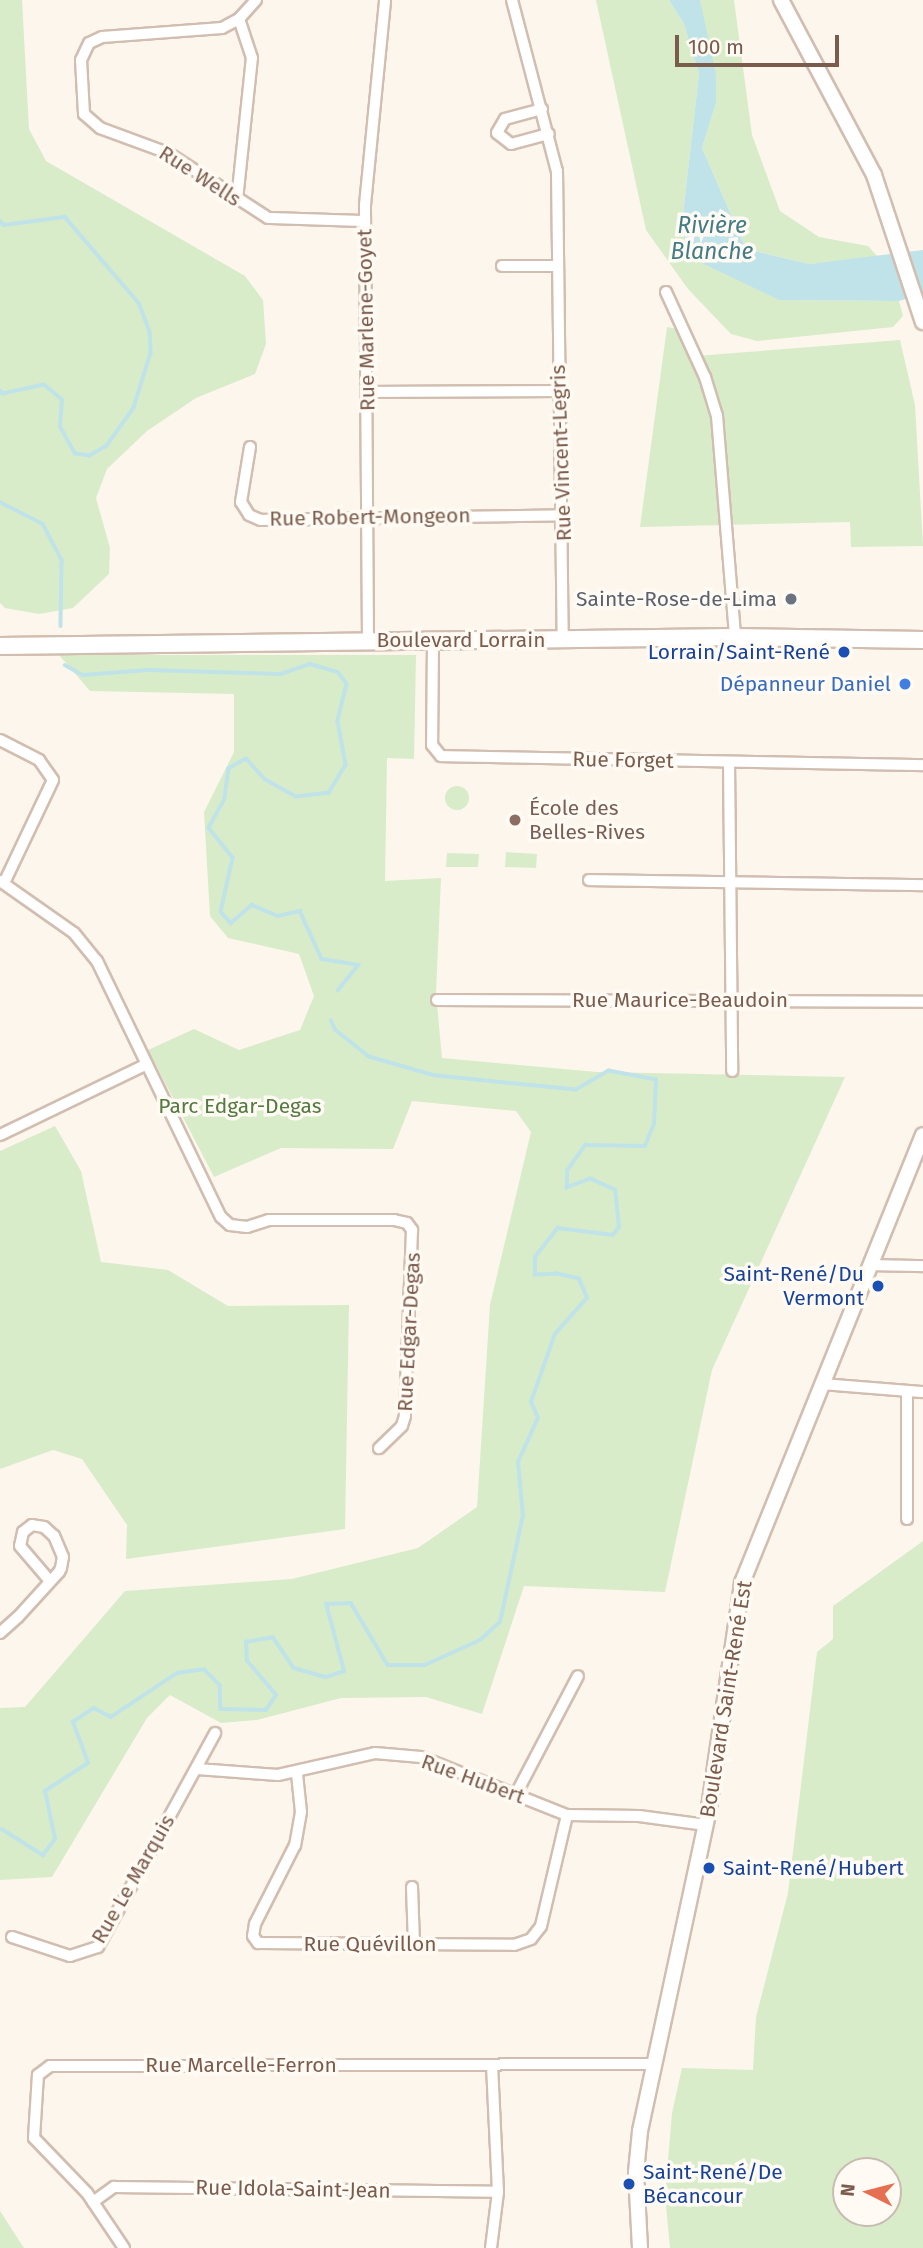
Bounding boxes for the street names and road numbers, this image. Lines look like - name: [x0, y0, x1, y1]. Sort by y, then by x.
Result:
- street label: Rue Wells: [154, 140, 246, 212]
- street label: Rue Marlene-Goyet: [352, 229, 380, 411]
- street label: Rue Vincent-Legris: [545, 364, 577, 542]
- street label: Rue Robert-Mongeon: [269, 503, 471, 531]
- street label: Boulevard Lorrain: [376, 627, 546, 653]
- street label: Rue Forget: [572, 747, 674, 773]
- street label: Rue Maurice-Beaudoin: [572, 987, 788, 1013]
- street label: Rue Edgar-Degas: [392, 1252, 426, 1412]
- street label: Boulevard Saint-René Est: [695, 1579, 757, 1819]
- street label: Rue Hubert: [418, 1749, 528, 1809]
- street label: Rue Le Marquis: [86, 1810, 180, 1948]
- street label: Rue Quévillon: [303, 1931, 437, 1957]
- street label: Rue Marcelle-Ferron: [145, 2052, 337, 2078]
- street label: Rue Idola-Saint-Jean: [195, 2175, 391, 2203]

